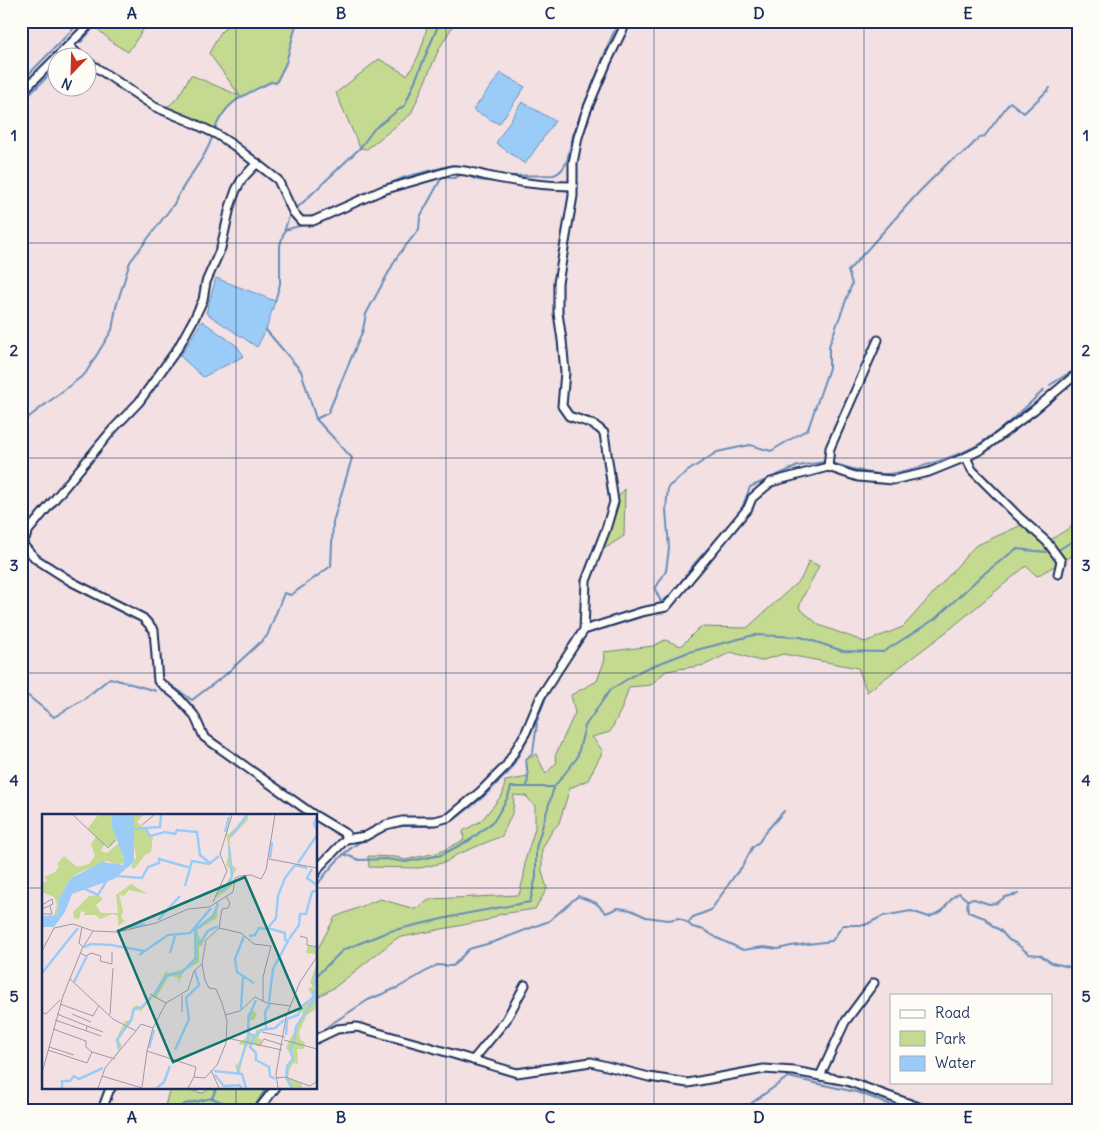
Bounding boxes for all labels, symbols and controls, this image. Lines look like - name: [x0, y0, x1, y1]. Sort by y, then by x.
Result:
- text: A: [127, 3, 137, 23]
- text: B: [336, 3, 347, 23]
- text: C: [545, 3, 556, 23]
- text: D: [753, 3, 765, 23]
- text: E: [963, 3, 973, 23]
- north arrow: [48, 48, 98, 98]
- text: N: [59, 74, 75, 94]
- text: 1: [11, 125, 17, 145]
- text: 1: [1083, 125, 1089, 145]
- text: 2: [10, 340, 19, 360]
- text: 2: [1082, 340, 1091, 360]
- text: 3: [9, 555, 19, 575]
- text: 3: [1081, 555, 1091, 575]
- text: 4: [9, 770, 19, 790]
- text: 4: [1081, 770, 1091, 790]
- inset map: [42, 814, 318, 1088]
- text: 5: [9, 986, 19, 1006]
- text: 5: [1081, 986, 1091, 1006]
- legend: [890, 994, 1052, 1084]
- text: Road: [935, 1003, 970, 1022]
- text: Park: [935, 1029, 966, 1048]
- text: Water: [935, 1053, 976, 1072]
- text: A: [127, 1107, 137, 1127]
- text: B: [336, 1107, 347, 1127]
- text: C: [545, 1107, 556, 1127]
- text: D: [753, 1107, 765, 1127]
- text: E: [963, 1107, 973, 1127]

